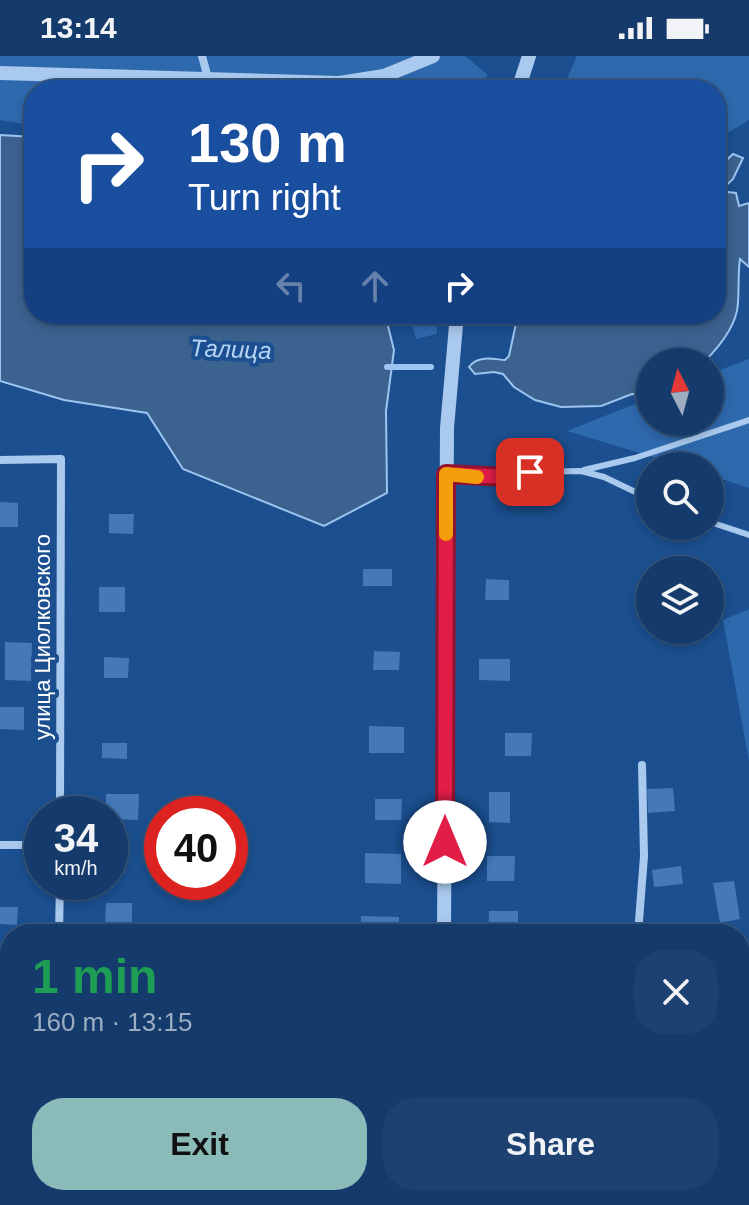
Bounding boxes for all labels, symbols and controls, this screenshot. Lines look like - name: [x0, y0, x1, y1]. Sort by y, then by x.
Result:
- text: 13:14: [40, 11, 117, 44]
- text: 130 m: [188, 111, 347, 174]
- icon: right: [56, 112, 160, 216]
- text: Turn right: [188, 177, 341, 218]
- icon: left: [269, 264, 313, 308]
- icon: ahead: [353, 264, 397, 308]
- icon: right: [437, 264, 481, 308]
- water label: Талица: [190, 334, 272, 364]
- north arrow: [636, 348, 724, 436]
- map controls: [636, 348, 724, 644]
- pin: [496, 438, 564, 506]
- icon: arrive: [508, 450, 552, 494]
- button: search: [636, 452, 724, 540]
- street label: улица Циолковского: [30, 534, 55, 740]
- button: layers: [636, 556, 724, 644]
- speed limit sign: 40: [144, 796, 248, 900]
- position arrow: [403, 800, 487, 884]
- text: 34: [54, 816, 98, 860]
- text: km/h: [54, 857, 98, 879]
- text: 1 min: [32, 950, 157, 1003]
- button: close: [634, 950, 718, 1034]
- text: 160 m · 13:15: [32, 1007, 192, 1037]
- button: Exit: [32, 1098, 367, 1190]
- button: Share: [383, 1098, 718, 1190]

